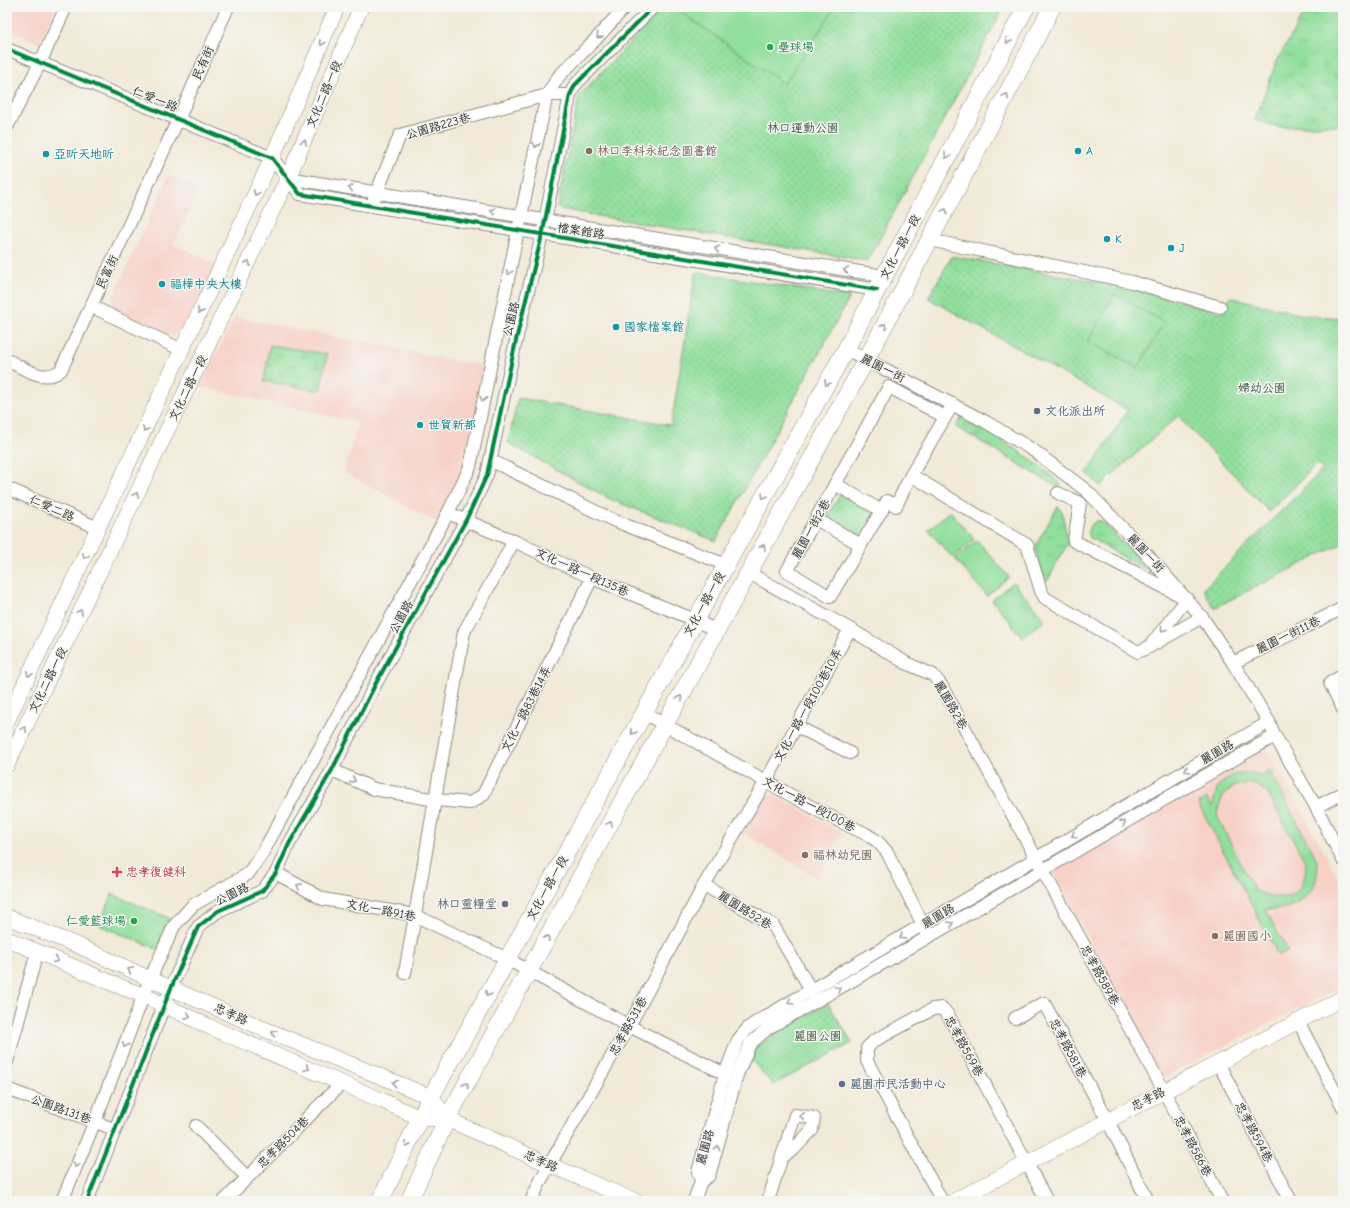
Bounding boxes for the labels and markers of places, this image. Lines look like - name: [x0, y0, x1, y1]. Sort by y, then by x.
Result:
- place label: 壘球場: [778, 40, 814, 54]
- marker: 壘球場: [765, 42, 775, 52]
- place label: 林口李科永紀念圖書館: [597, 144, 717, 158]
- place label: A: [1086, 144, 1093, 158]
- marker: 林口李科永紀念圖書館: [584, 146, 594, 156]
- marker: A: [1073, 146, 1083, 156]
- place label: 亞昕天地昕: [54, 147, 114, 161]
- marker: 亞昕天地昕: [41, 149, 51, 159]
- place label: K: [1115, 232, 1122, 246]
- marker: K: [1102, 234, 1112, 244]
- place label: J: [1179, 241, 1185, 255]
- marker: J: [1166, 243, 1176, 253]
- place label: 福樺中央大樓: [170, 277, 242, 291]
- marker: 福樺中央大樓: [157, 279, 167, 289]
- place label: 國家檔案館: [624, 320, 684, 334]
- marker: 國家檔案館: [611, 322, 621, 332]
- place label: 文化派出所: [1045, 404, 1106, 418]
- marker: 文化派出所: [1032, 406, 1042, 416]
- place label: 世貿新都: [428, 418, 476, 432]
- marker: 世貿新都: [415, 420, 425, 430]
- place label: 福林幼兒園: [813, 848, 873, 862]
- marker: 福林幼兒園: [800, 850, 810, 860]
- place label: 忠孝復健科: [126, 865, 186, 879]
- marker: 忠孝復健科: [111, 866, 123, 878]
- place label: 林口靈糧堂: [437, 897, 497, 911]
- marker: 林口靈糧堂: [500, 899, 510, 909]
- place label: 仁愛籃球場: [66, 914, 126, 928]
- marker: 仁愛籃球場: [129, 916, 139, 926]
- place label: 麗園國小: [1223, 929, 1271, 943]
- marker: 麗園國小: [1210, 931, 1220, 941]
- place label: 麗園市民活動中心: [850, 1077, 946, 1091]
- marker: 麗園市民活動中心: [837, 1079, 847, 1089]

